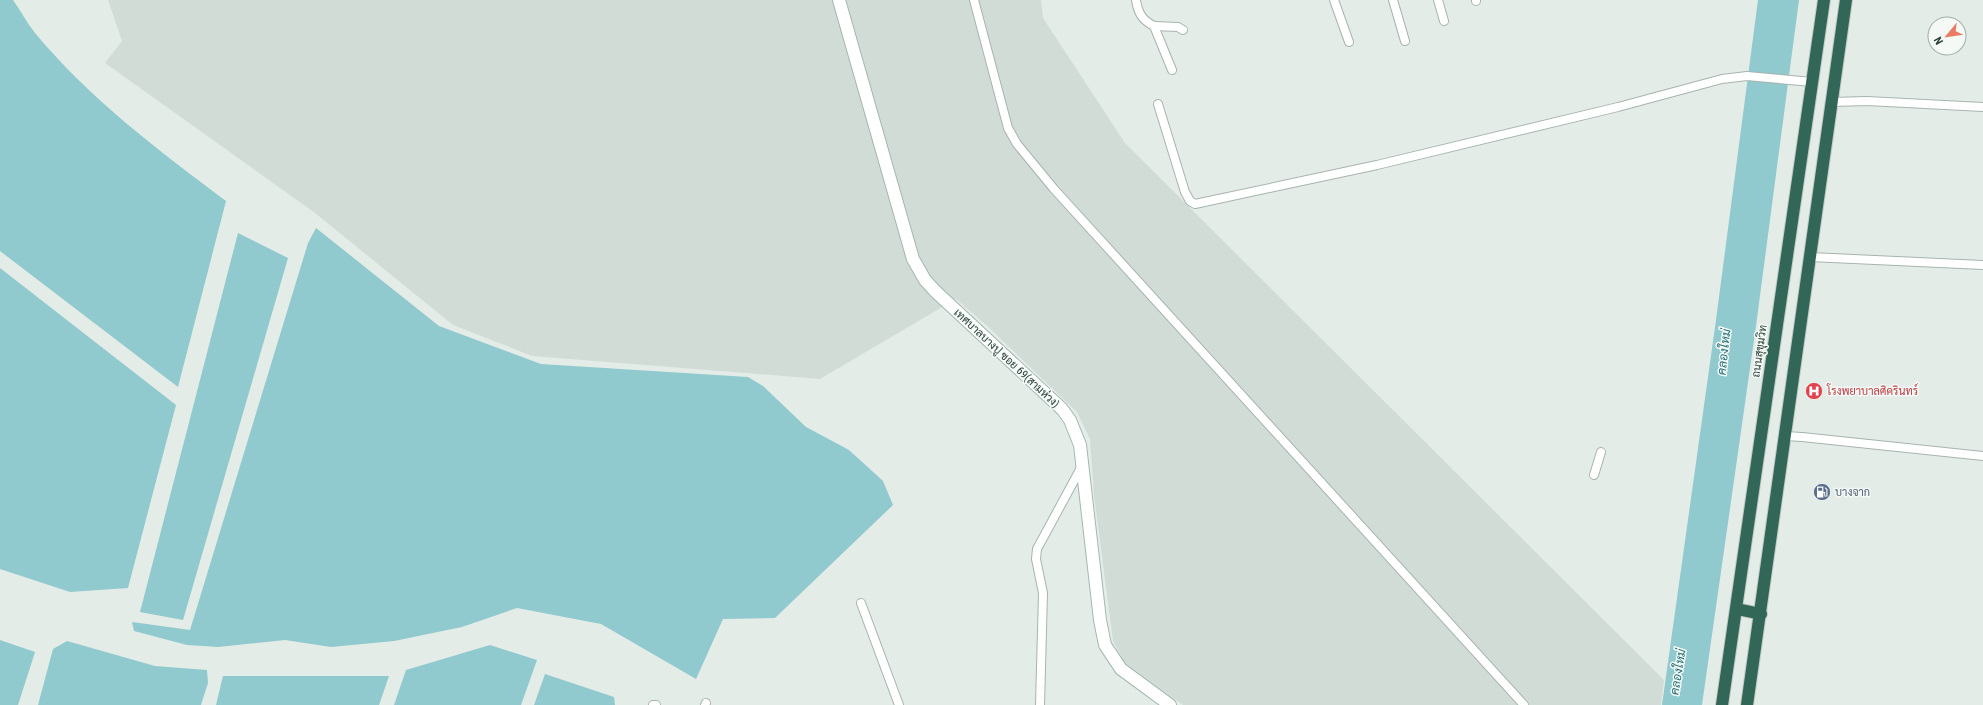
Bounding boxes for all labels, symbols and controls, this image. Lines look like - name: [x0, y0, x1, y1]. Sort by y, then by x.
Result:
- north arrow: [1927, 16, 1967, 56]
- text: N: [1931, 34, 1946, 47]
- street label: เทศบาลบางปู ซอย 69(สามห่วง): [951, 305, 1063, 411]
- street label: ถนนสุขุมวิท: [1749, 324, 1772, 378]
- water label: คลองใหม่: [1714, 327, 1733, 376]
- hospital icon: โรงพยาบาลศิครินทร์: [1804, 381, 1824, 401]
- place label: โรงพยาบาลศิครินทร์: [1826, 383, 1918, 398]
- fuel station icon: บางจาก: [1812, 482, 1832, 502]
- place label: บางจาก: [1835, 486, 1870, 499]
- water label: คลองใหม่: [1666, 647, 1689, 696]

